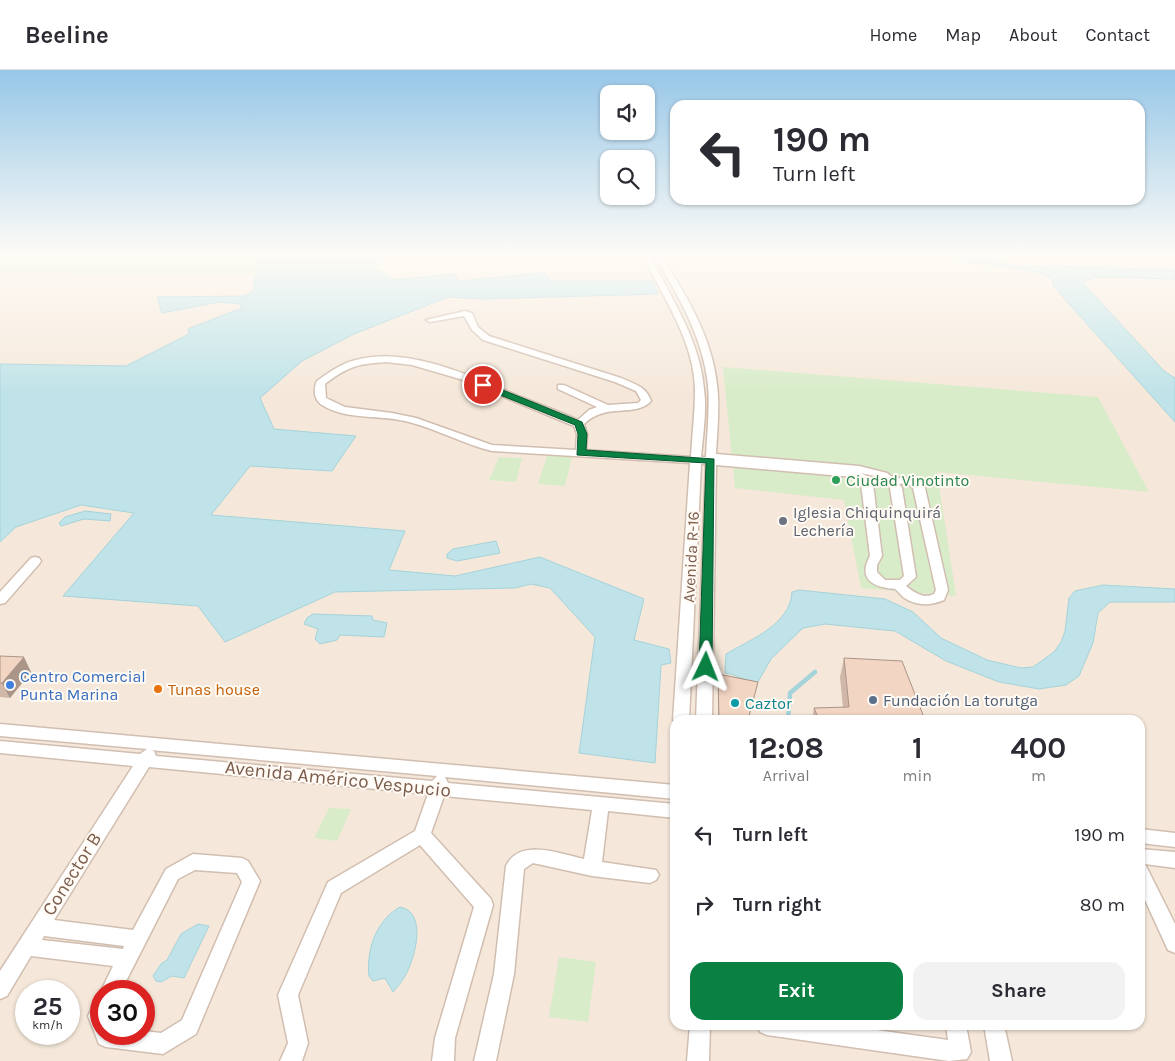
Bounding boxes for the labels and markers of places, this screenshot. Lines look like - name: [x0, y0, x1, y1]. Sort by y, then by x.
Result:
- pin: [462, 364, 504, 406]
- place label: Ciudad Vinotinto: [846, 471, 969, 490]
- marker: Ciudad Vinotinto: [830, 474, 842, 486]
- place label: Iglesia Chiquinquirá Lechería: [793, 503, 941, 540]
- marker: Iglesia Chiquinquirá Lechería: [777, 515, 789, 527]
- place label: Centro Comercial Punta Marina: [20, 667, 146, 704]
- marker: Centro Comercial Punta Marina: [4, 679, 16, 691]
- place label: Tunas house: [168, 680, 260, 699]
- marker: Tunas house: [152, 683, 164, 695]
- place label: Fundación La torutga: [883, 691, 1038, 710]
- place label: Caztor: [745, 694, 792, 713]
- marker: Fundación La torutga: [867, 694, 879, 706]
- marker: Caztor: [729, 697, 741, 709]

